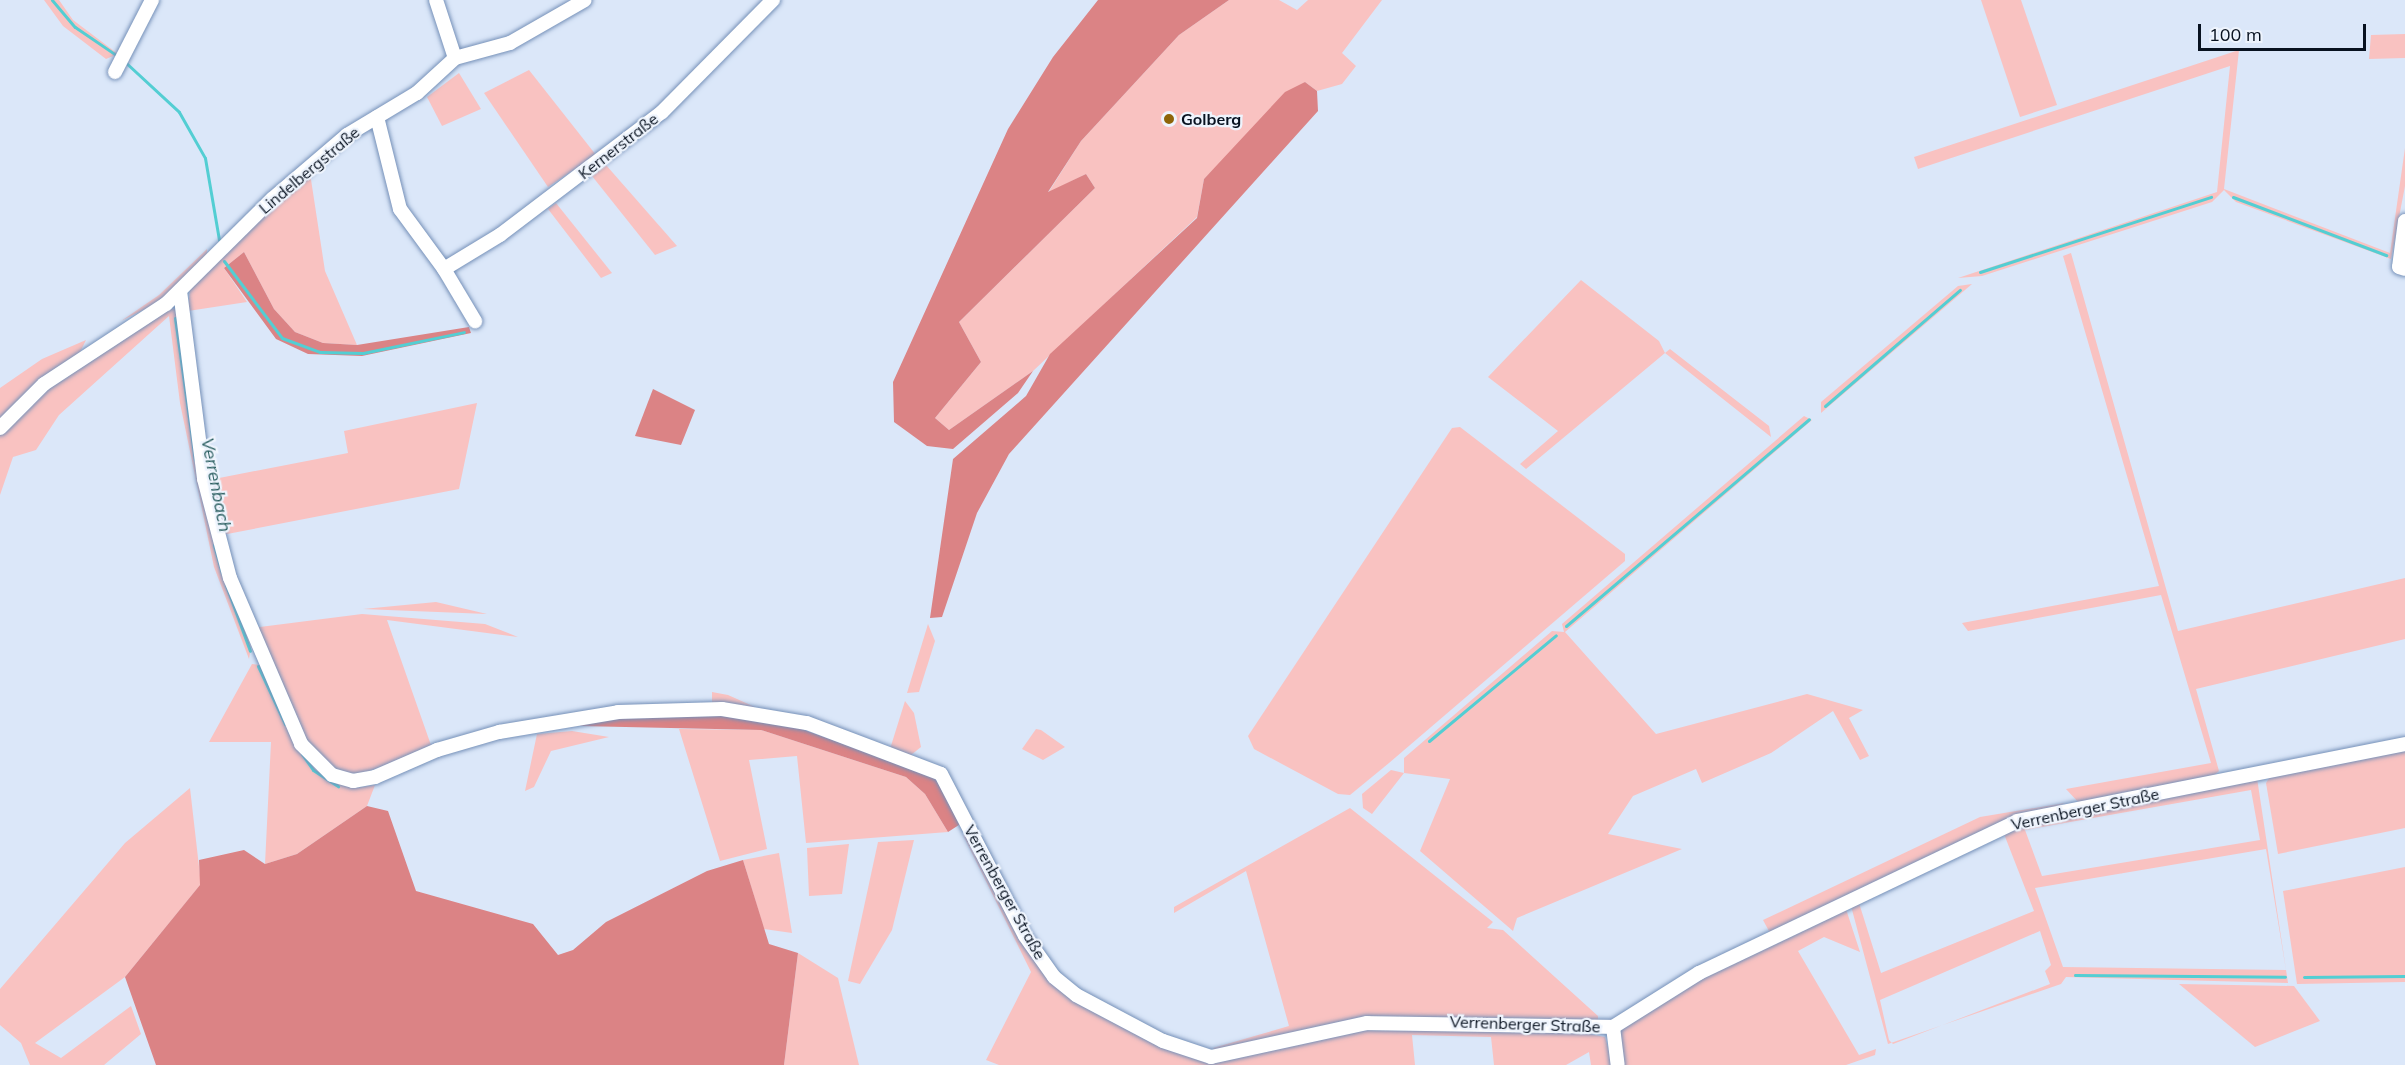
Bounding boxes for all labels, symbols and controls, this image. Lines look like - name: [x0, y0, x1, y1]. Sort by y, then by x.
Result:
- scale bar: [2201, 12, 2369, 50]
- text: 100 m: [2209, 23, 2262, 46]
- street label: Kernerstraße: [574, 109, 662, 183]
- place label: Golberg: [1181, 109, 1241, 129]
- marker: Golberg: [1162, 112, 1176, 126]
- street label: Lindelbergstraße: [255, 122, 363, 218]
- water label: Verrenbach: [196, 436, 236, 534]
- street label: Verrenberger Straße: [2009, 784, 2161, 834]
- street label: Verrenberger Straße: [960, 821, 1050, 963]
- street label: Verrenberger Straße: [1449, 1012, 1601, 1036]

